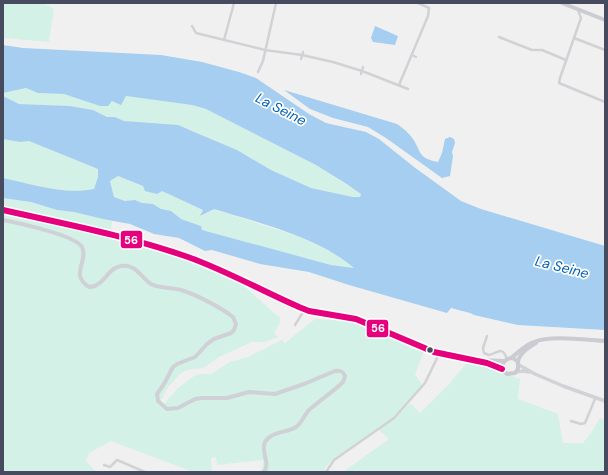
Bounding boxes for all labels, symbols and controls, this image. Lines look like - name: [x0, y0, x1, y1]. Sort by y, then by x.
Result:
- water label: La Seine: [253, 89, 309, 129]
- line badge: 56: [120, 230, 143, 249]
- text: 56: [124, 233, 138, 247]
- water label: La Seine: [533, 252, 591, 282]
- line badge: 56: [366, 319, 389, 338]
- text: 56: [371, 321, 385, 335]
- unlabelled marker: [425, 345, 435, 355]

